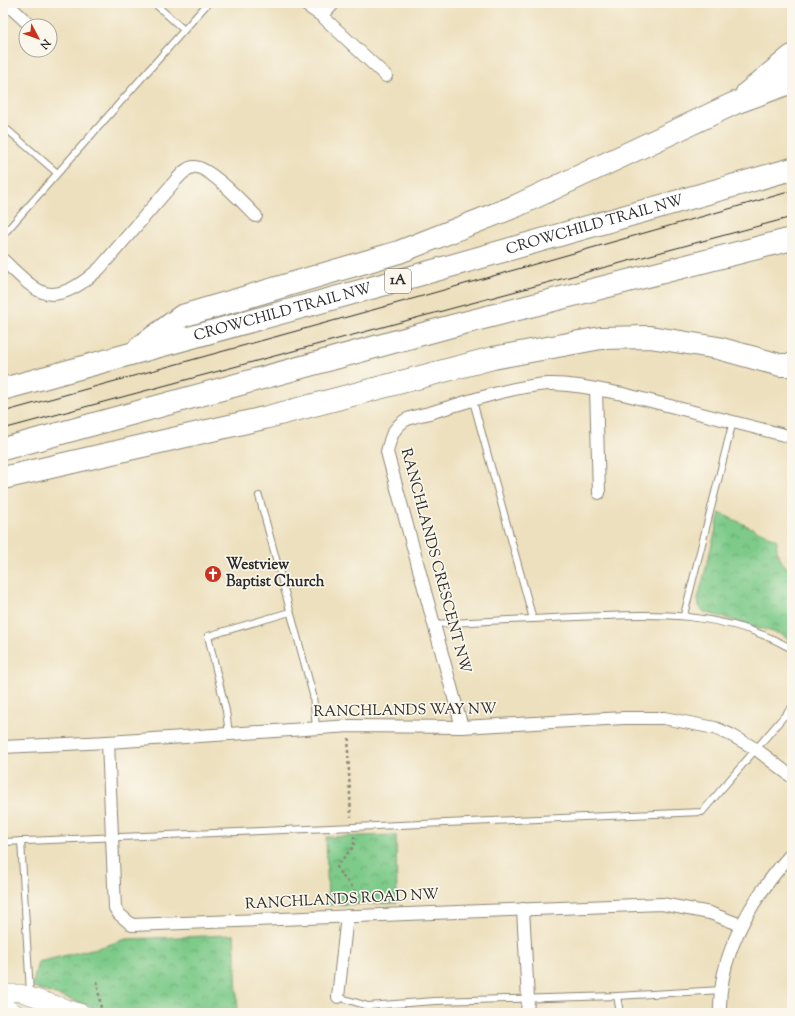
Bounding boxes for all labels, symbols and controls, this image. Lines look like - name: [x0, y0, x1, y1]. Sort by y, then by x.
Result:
- north arrow: [18, 18, 58, 58]
- text: N: [36, 35, 54, 53]
- street label: CROWCHILD TRAIL NW: [504, 190, 686, 260]
- road number: 1A: [385, 269, 411, 293]
- street label: CROWCHILD TRAIL NW: [191, 278, 374, 347]
- street label: RANCHLANDS CRESCENT NW: [395, 446, 475, 676]
- place label: Westview Baptist Church: [226, 555, 325, 593]
- church icon: Westview Baptist Church: [203, 564, 223, 584]
- street label: RANCHLANDS WAY NW: [313, 699, 497, 723]
- street label: RANCHLANDS ROAD NW: [244, 884, 440, 916]

